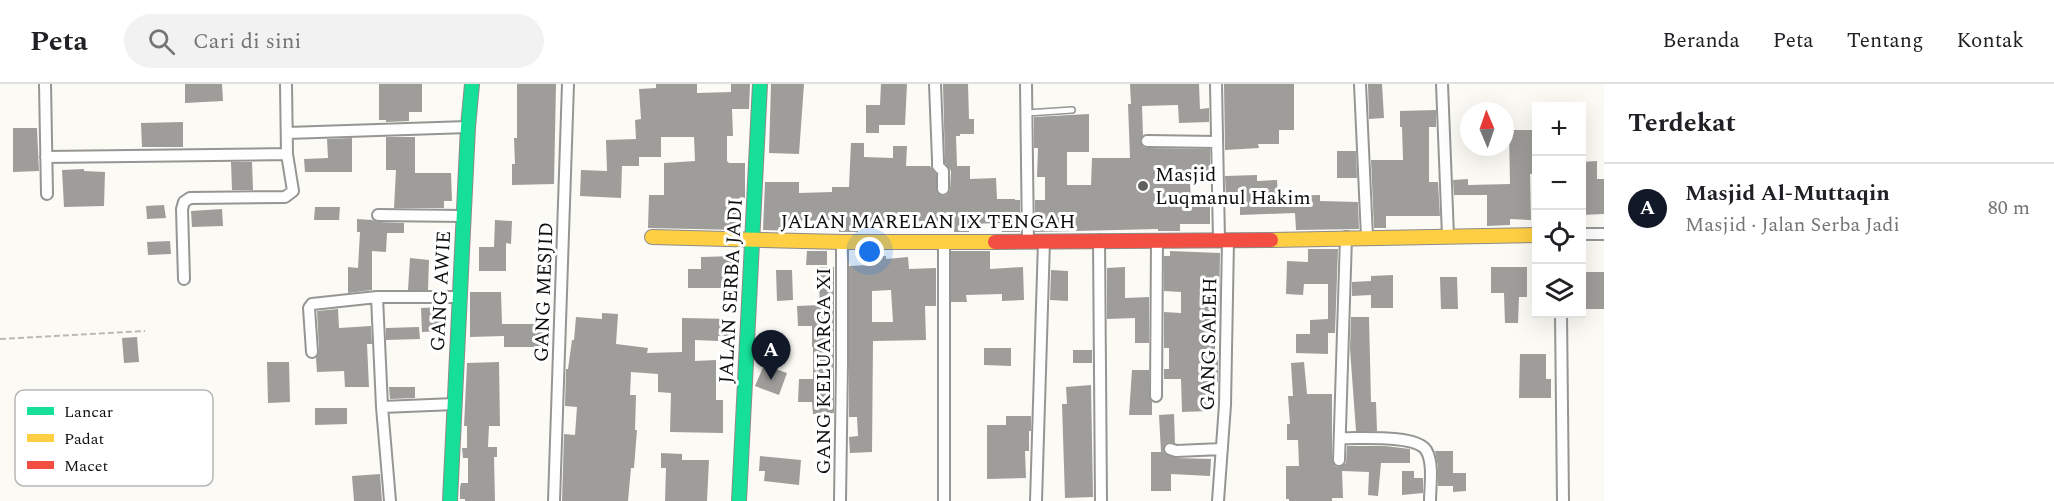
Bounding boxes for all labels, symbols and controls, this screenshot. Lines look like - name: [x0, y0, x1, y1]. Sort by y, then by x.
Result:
- search box: [124, 14, 544, 68]
- text: Peta: [30, 20, 88, 63]
- icon: search: [145, 25, 178, 58]
- text: Cari di sini: [193, 25, 301, 58]
- text: Beranda: [1663, 25, 1740, 57]
- text: Peta: [1773, 25, 1814, 57]
- text: Tentang: [1847, 25, 1923, 57]
- text: Kontak: [1956, 25, 2024, 57]
- north arrow: [1460, 102, 1514, 156]
- map controls: [1532, 102, 1586, 318]
- button: +: [1532, 102, 1586, 156]
- text: Terdekat: [1628, 103, 1736, 143]
- button: −: [1532, 156, 1586, 210]
- place label: Masjid Luqmanul Hakim: [1155, 160, 1311, 213]
- text: Masjid Al-Muttaqin: [1685, 177, 1890, 210]
- marker: Masjid Luqmanul Hakim: [1136, 179, 1150, 193]
- text: A: [1640, 193, 1655, 223]
- text: 80 m: [1988, 193, 2030, 223]
- street label: JALAN SERBA JADI: [711, 198, 751, 384]
- street label: JALAN MARELAN IX TENGAH: [780, 207, 1076, 237]
- button: locate: [1532, 210, 1586, 264]
- text: Masjid · Jalan Serba Jadi: [1685, 210, 1900, 240]
- street label: GANG MESJID: [527, 222, 561, 363]
- street label: GANG AWIE: [423, 230, 459, 352]
- your location: [855, 237, 884, 266]
- button: layers: [1532, 264, 1586, 318]
- street label: GANG KELUARGA XI: [809, 268, 839, 474]
- street label: GANG SALEH: [1193, 277, 1225, 411]
- pin: A: [752, 330, 790, 380]
- legend: [15, 390, 213, 486]
- text: Lancar: [64, 400, 113, 424]
- text: Padat: [64, 427, 104, 451]
- text: Macet: [64, 454, 109, 478]

